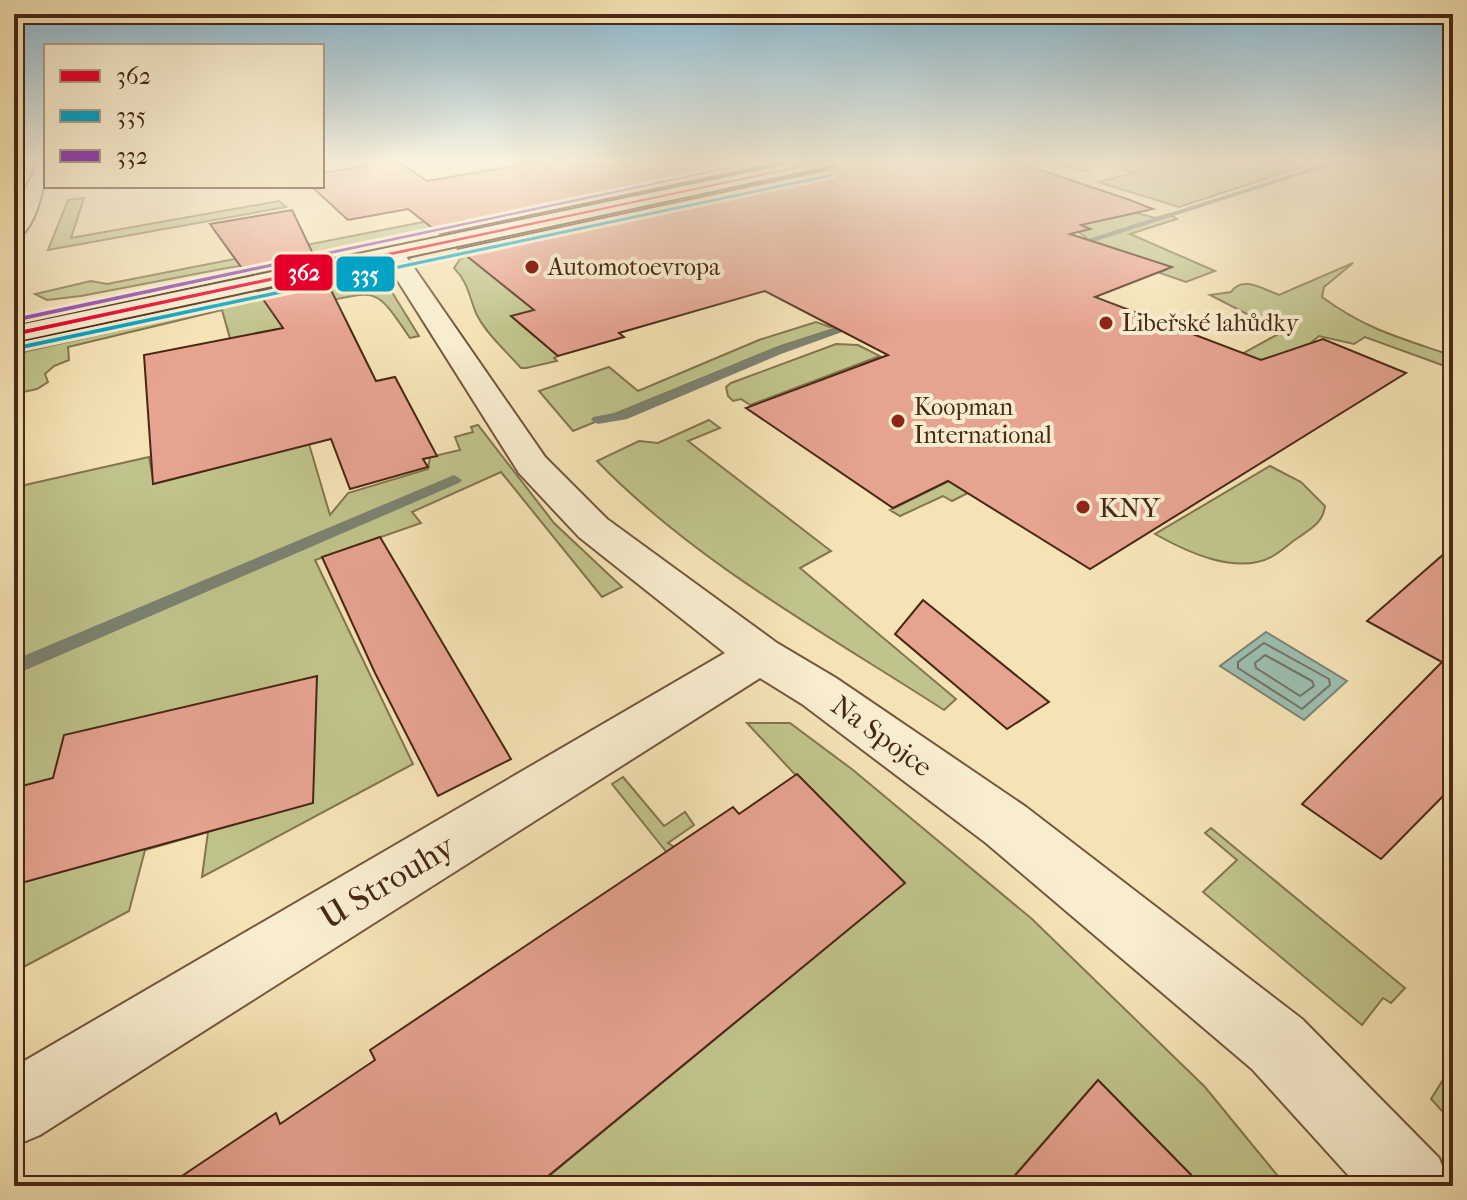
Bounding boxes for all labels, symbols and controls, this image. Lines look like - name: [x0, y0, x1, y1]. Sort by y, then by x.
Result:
- legend: [44, 44, 324, 188]
- text: 362: [116, 62, 151, 90]
- text: 335: [116, 102, 146, 130]
- text: 332: [116, 142, 148, 170]
- line badge: 362: [273, 253, 334, 292]
- place label: Automotoevropa: [547, 253, 721, 281]
- line badge: 335: [335, 255, 396, 293]
- marker: Automotoevropa: [523, 258, 541, 276]
- text: 362: [288, 260, 320, 286]
- text: 335: [351, 262, 379, 288]
- place label: Libeřské lahůdky: [1122, 309, 1300, 337]
- marker: Libeřské lahůdky: [1097, 314, 1115, 332]
- place label: Koopman International: [914, 393, 1052, 449]
- marker: Koopman International: [889, 412, 907, 430]
- place label: KNY: [1099, 491, 1161, 524]
- marker: KNY: [1074, 498, 1092, 516]
- street label: Na Spojce: [825, 688, 939, 784]
- street label: U Strouhy: [312, 825, 463, 938]

